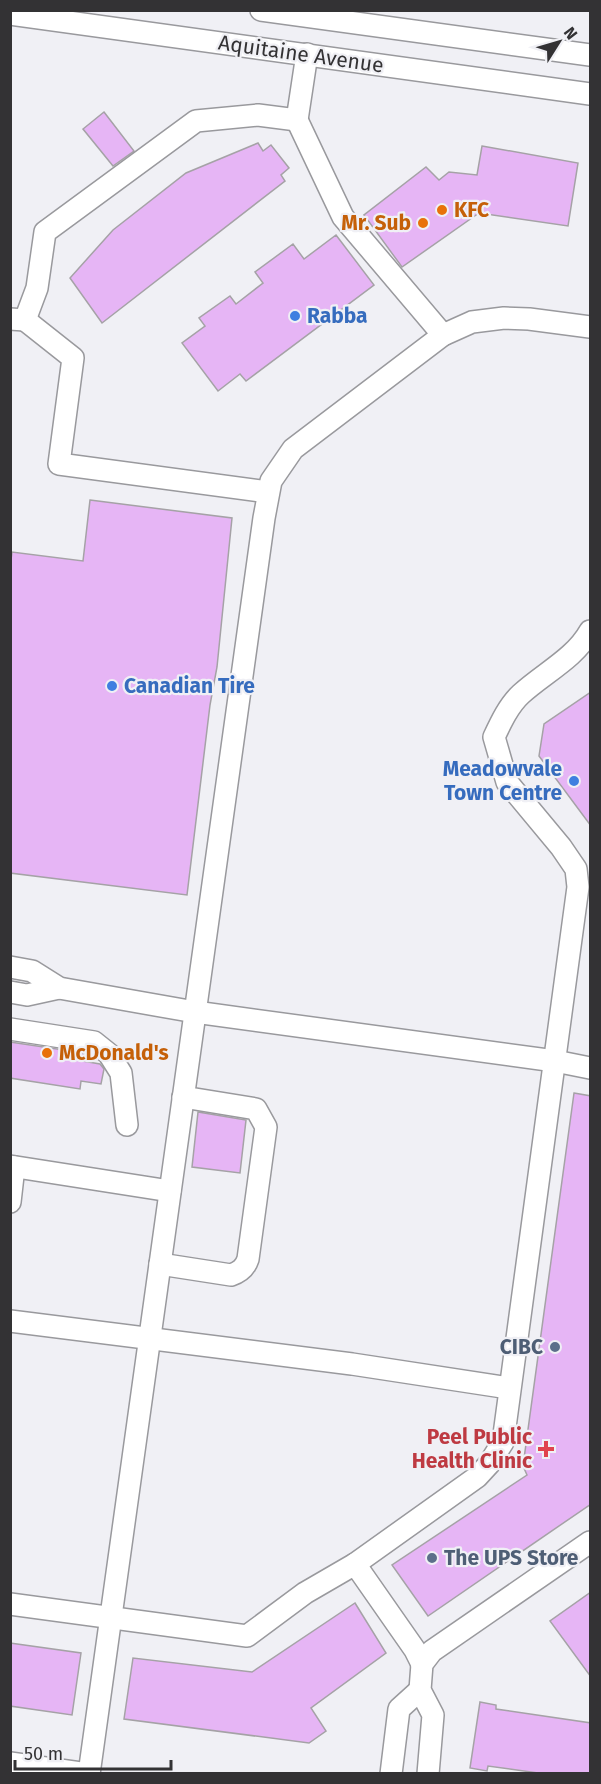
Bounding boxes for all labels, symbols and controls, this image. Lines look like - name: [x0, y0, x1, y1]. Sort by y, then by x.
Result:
- north arrow: [529, 12, 589, 72]
- text: N: [560, 23, 581, 43]
- street label: Aquitaine Avenue: [217, 30, 385, 78]
- place label: KFC: [454, 197, 489, 223]
- marker: KFC: [435, 203, 449, 217]
- place label: Mr. Sub: [341, 210, 411, 236]
- marker: Mr. Sub: [416, 216, 430, 230]
- place label: Rabba: [307, 303, 368, 329]
- marker: Rabba: [288, 309, 302, 323]
- place label: Canadian Tire: [124, 673, 255, 699]
- marker: Canadian Tire: [105, 679, 119, 693]
- place label: Meadowvale Town Centre: [443, 756, 562, 806]
- marker: Meadowvale Town Centre: [567, 774, 581, 788]
- place label: McDonald's: [59, 1040, 169, 1066]
- marker: McDonald's: [40, 1046, 54, 1060]
- place label: CIBC: [500, 1334, 543, 1360]
- marker: CIBC: [548, 1340, 562, 1354]
- place label: Peel Public Health Clinic: [412, 1424, 532, 1474]
- marker: Peel Public Health Clinic: [537, 1440, 555, 1458]
- place label: The UPS Store: [444, 1545, 579, 1571]
- marker: The UPS Store: [425, 1551, 439, 1565]
- scale bar: [15, 1733, 171, 1771]
- text: 50 m: [24, 1743, 63, 1765]

